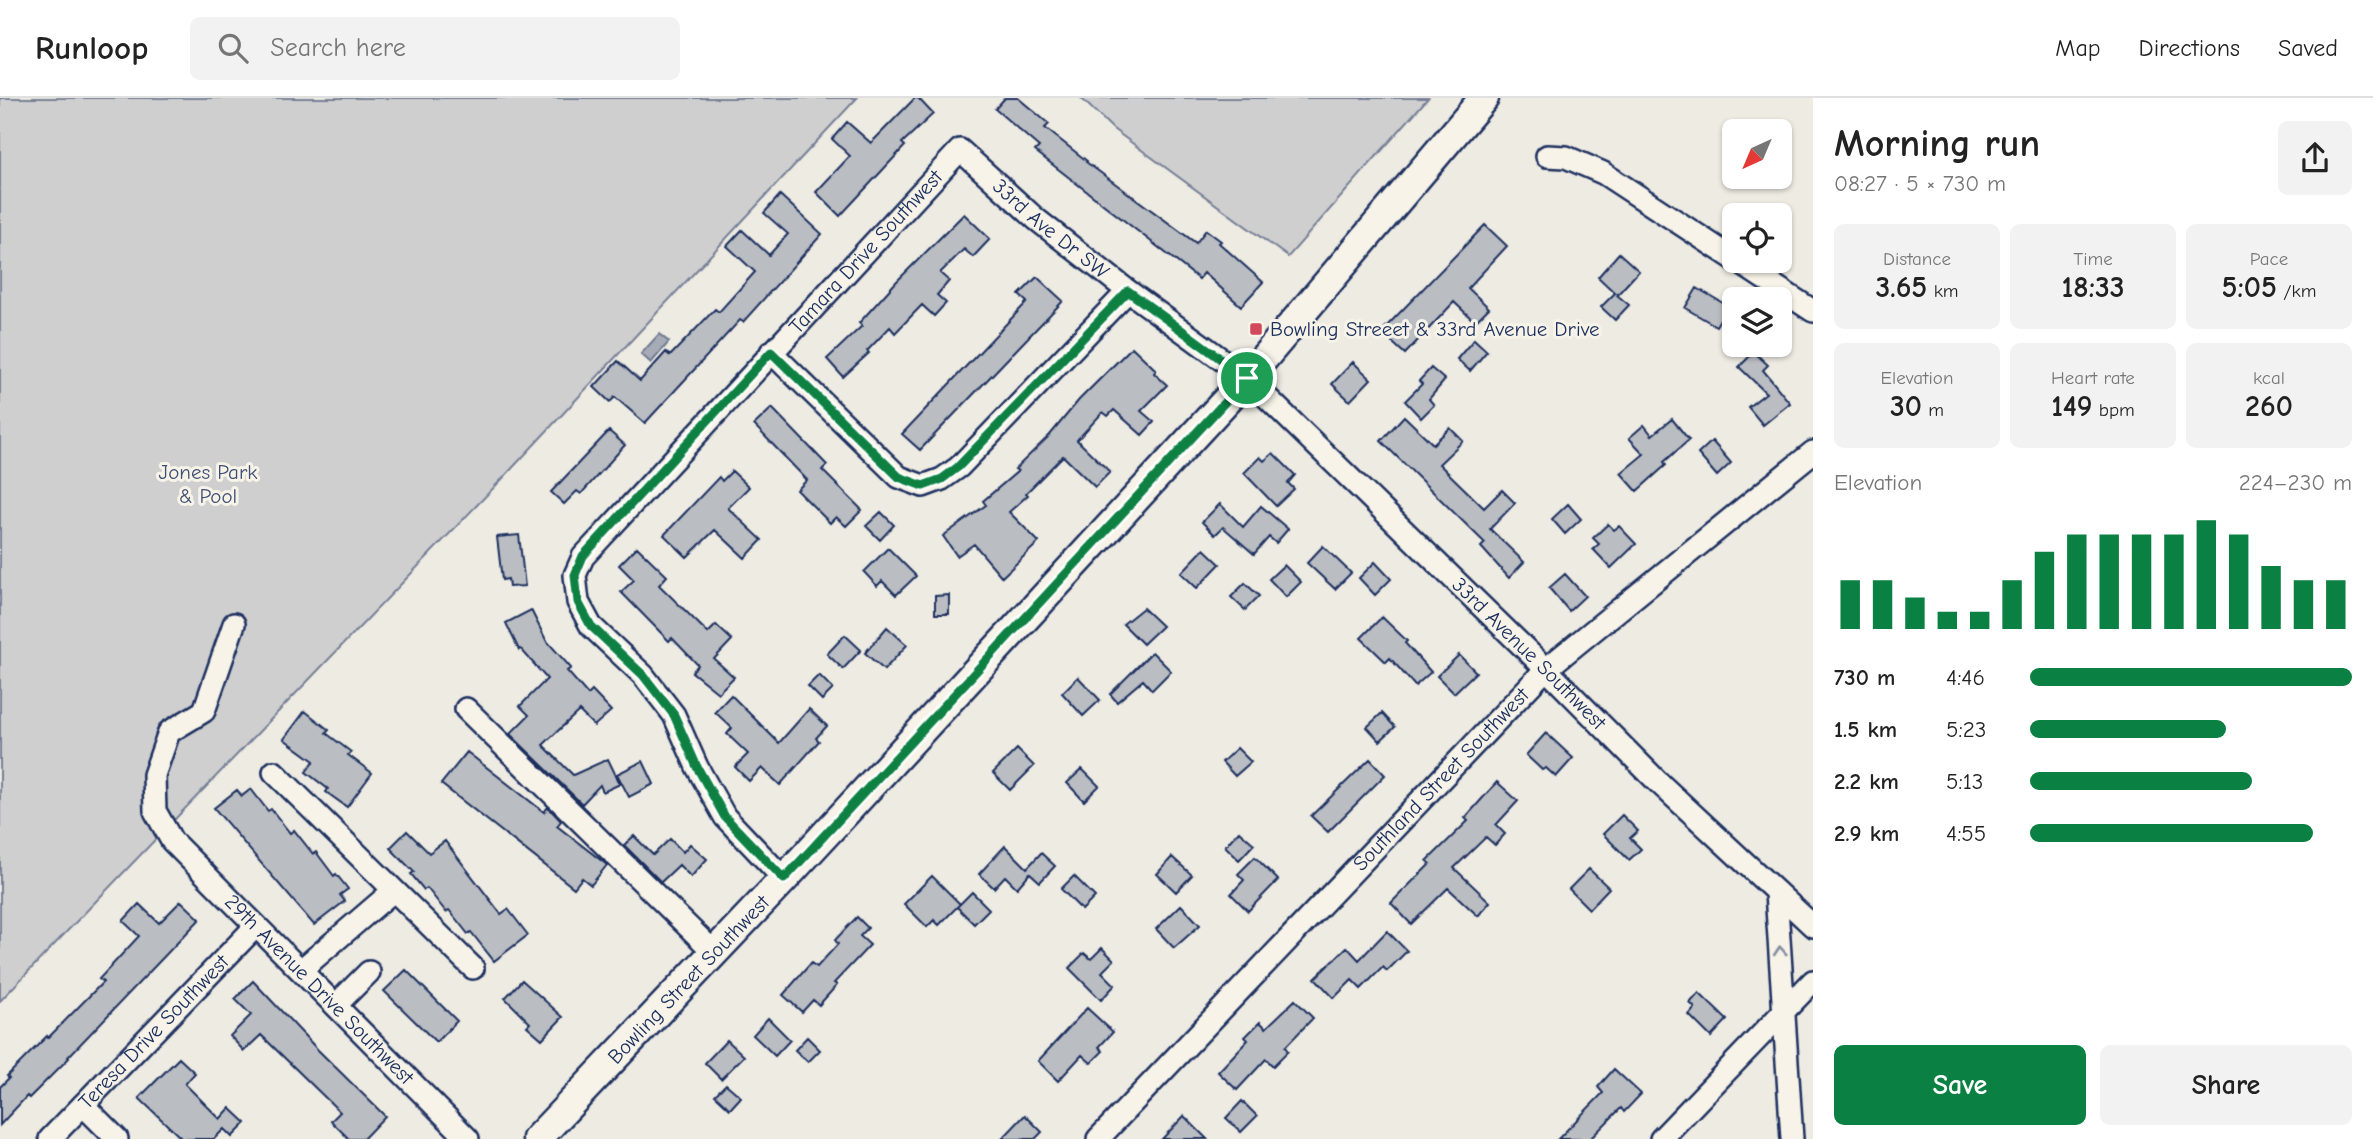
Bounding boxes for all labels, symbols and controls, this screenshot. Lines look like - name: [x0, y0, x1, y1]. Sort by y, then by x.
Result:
- search box: [190, 17, 680, 80]
- text: Runloop: [35, 29, 148, 67]
- icon: search: [214, 29, 252, 67]
- text: Search here: [270, 33, 406, 63]
- text: Map: [2055, 34, 2101, 62]
- text: Directions: [2139, 34, 2240, 62]
- text: Saved: [2278, 34, 2338, 62]
- north arrow: [1722, 119, 1792, 189]
- map controls: [1722, 119, 1792, 357]
- button: share: [2278, 121, 2352, 195]
- text: Morning run: [1834, 122, 2040, 166]
- street label: Tamara Drive Southwest: [784, 164, 948, 339]
- text: 08:27 · 5 × 730 m: [1834, 170, 2006, 197]
- street label: 33rd Ave Dr SW: [988, 174, 1114, 284]
- button: locate: [1722, 203, 1792, 273]
- text: Distance: [1883, 248, 1951, 270]
- text: Time: [2073, 248, 2113, 270]
- text: Pace: [2250, 248, 2288, 270]
- text: 3.65: [1875, 270, 1927, 305]
- text: 18:33: [2062, 270, 2124, 305]
- text: 5:05: [2222, 270, 2277, 305]
- text: km: [1927, 280, 1959, 302]
- text: /km: [2277, 280, 2316, 302]
- button: layers: [1722, 287, 1792, 357]
- place label: Bowling Streeet & 33rd Avenue Drive: [1270, 317, 1600, 341]
- marker: Bowling Streeet & 33rd Avenue Drive: [1248, 321, 1264, 337]
- pin: [1217, 348, 1277, 408]
- icon: arrive: [1228, 359, 1266, 397]
- text: Elevation: [1881, 367, 1953, 389]
- text: Heart rate: [2051, 367, 2135, 389]
- text: kcal: [2253, 367, 2285, 389]
- text: 30: [1890, 389, 1922, 424]
- text: 149: [2051, 389, 2092, 424]
- text: 260: [2245, 389, 2293, 424]
- text: m: [1922, 399, 1944, 421]
- text: bpm: [2092, 399, 2135, 421]
- park label: Jones Park & Pool: [159, 460, 257, 508]
- text: Elevation: [1834, 469, 1922, 496]
- text: 224–230 m: [2239, 469, 2352, 496]
- street label: 33rd Avenue Southwest: [1447, 572, 1612, 735]
- text: 730 m: [1834, 664, 1895, 691]
- text: 4:46: [1946, 664, 1985, 691]
- street label: Southland Street Southwest: [1348, 682, 1534, 876]
- text: 1.5 km: [1834, 716, 1897, 743]
- text: 5:23: [1946, 716, 1986, 743]
- text: 2.2 km: [1834, 768, 1899, 795]
- text: 5:13: [1946, 768, 1983, 795]
- text: 2.9 km: [1834, 820, 1899, 847]
- text: 4:55: [1946, 820, 1986, 847]
- street label: 29th Avenue Drive Southwest: [220, 889, 419, 1090]
- street label: Bowling Street Southwest: [603, 889, 775, 1069]
- one-way arrow: [1773, 946, 1788, 957]
- street label: Teresa Drive Southwest: [74, 949, 234, 1114]
- button: Save: [1834, 1045, 2086, 1125]
- button: Share: [2100, 1045, 2352, 1125]

